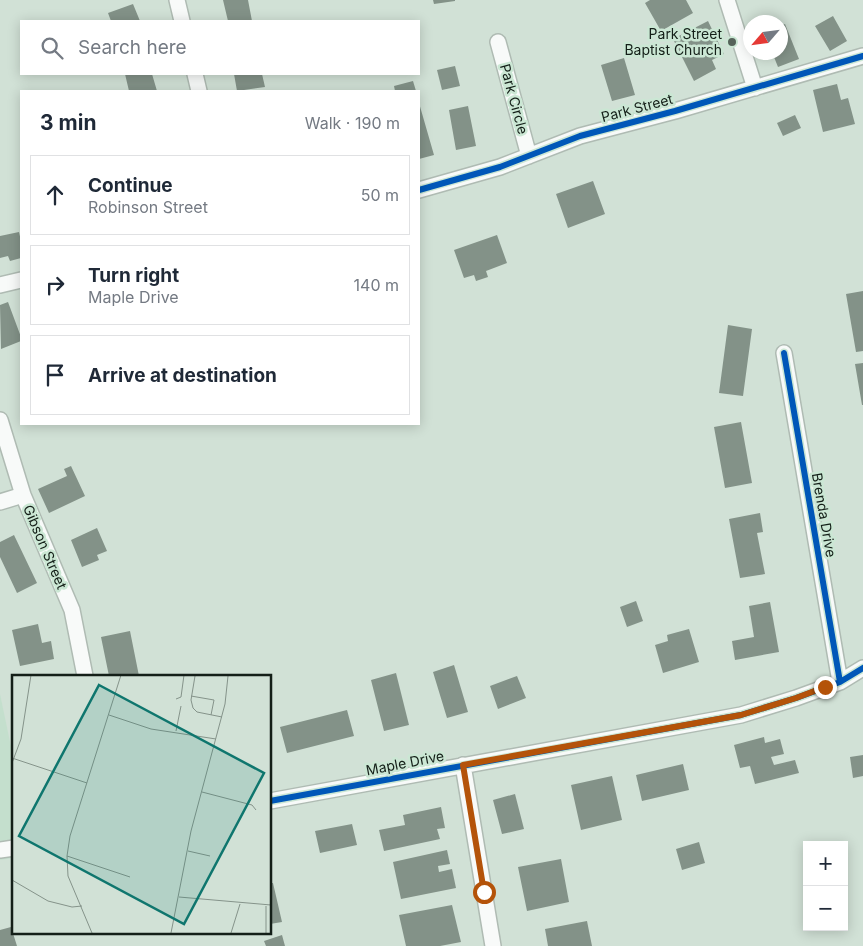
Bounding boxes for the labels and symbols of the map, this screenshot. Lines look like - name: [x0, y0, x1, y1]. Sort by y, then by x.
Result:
- north arrow: [743, 15, 788, 60]
- place label: Park Street Baptist Church: [624, 25, 722, 58]
- marker: Park Street Baptist Church: [726, 36, 738, 48]
- street label: Park Circle: [497, 62, 532, 136]
- street label: Park Street: [599, 90, 675, 125]
- street label: Brenda Drive: [809, 471, 840, 559]
- street label: Gibson Street: [20, 502, 71, 592]
- inset map: [12, 675, 271, 934]
- route end: [814, 676, 837, 699]
- street label: Maple Drive: [364, 747, 445, 778]
- route start: [473, 881, 496, 904]

